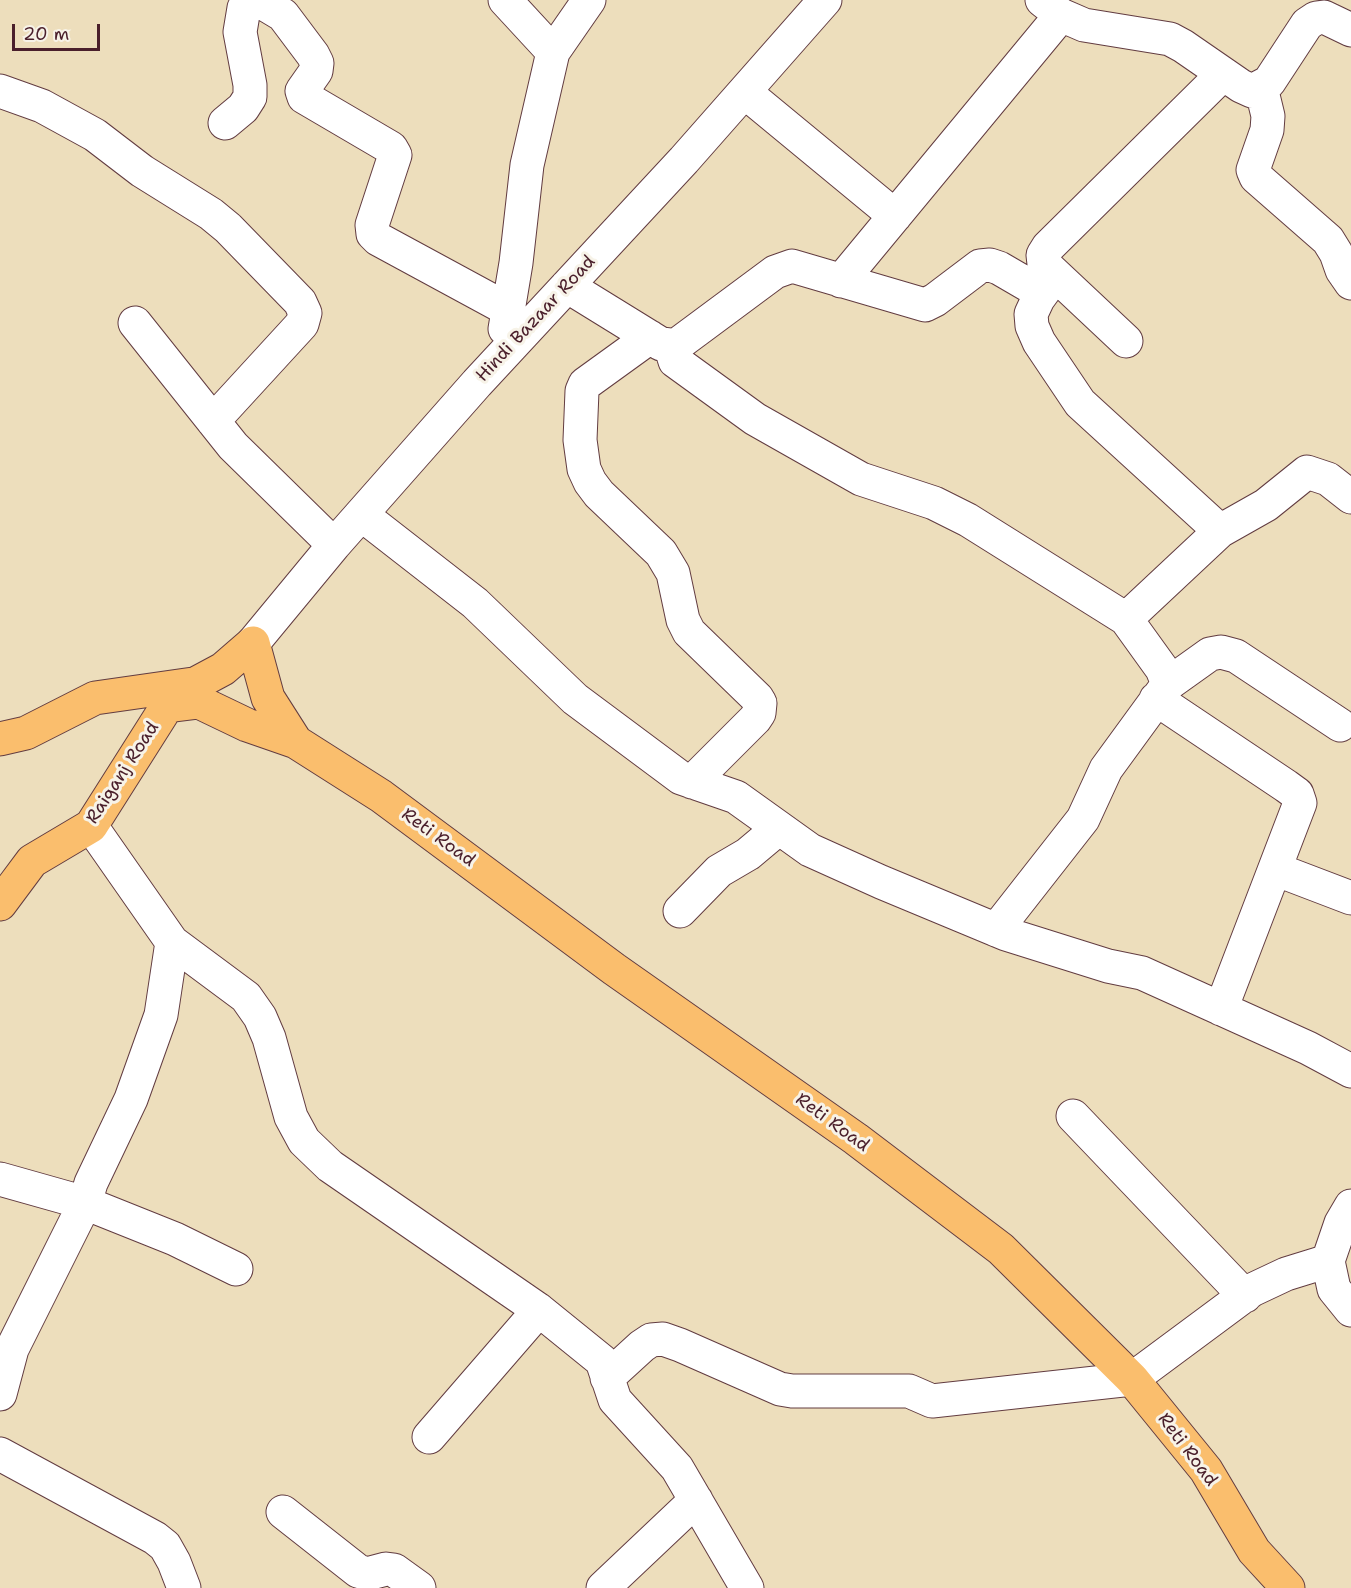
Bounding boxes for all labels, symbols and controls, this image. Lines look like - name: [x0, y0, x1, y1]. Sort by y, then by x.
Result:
- scale bar: [15, 12, 104, 50]
- text: 20 m: [23, 22, 69, 46]
- street label: Hindi Bazaar Road: [472, 251, 600, 387]
- street label: Raiganj Road: [82, 718, 164, 828]
- street label: Reti Road: [397, 804, 479, 872]
- street label: Reti Road: [791, 1089, 873, 1157]
- street label: Reti Road: [1153, 1409, 1221, 1491]

